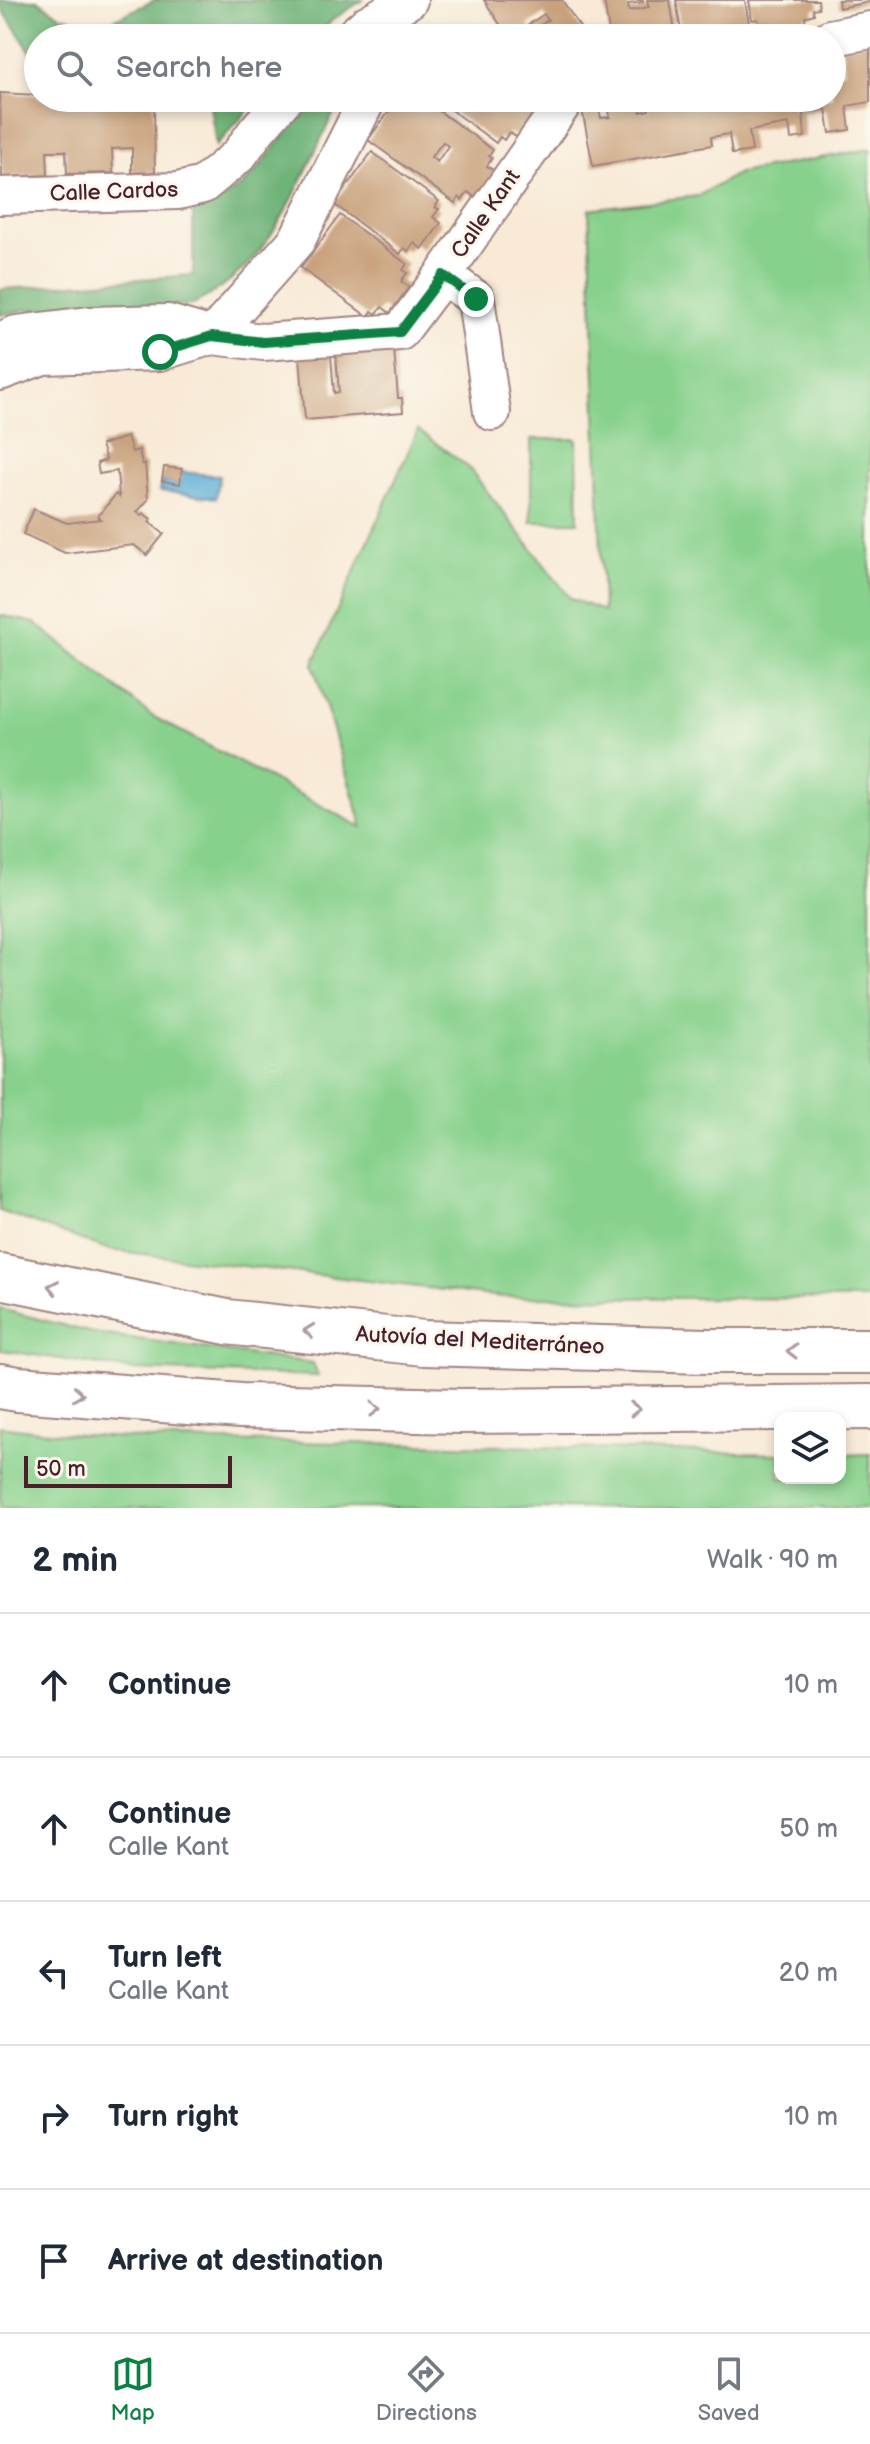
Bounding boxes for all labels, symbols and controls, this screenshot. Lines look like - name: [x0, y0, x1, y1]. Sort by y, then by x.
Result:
- search box: [24, 24, 846, 112]
- icon: search: [52, 46, 96, 90]
- text: Search here: [116, 50, 282, 86]
- street label: Calle Kant: [446, 164, 527, 264]
- street label: Calle Cardos: [49, 176, 179, 208]
- route end: [458, 281, 494, 317]
- route start: [142, 334, 178, 370]
- one-way arrow: [46, 1279, 60, 1296]
- street label: Autovía del Mediterráneo: [355, 1321, 605, 1361]
- one-way arrow: [302, 1322, 315, 1339]
- one-way arrow: [785, 1342, 798, 1360]
- one-way arrow: [71, 1385, 84, 1402]
- one-way arrow: [369, 1400, 382, 1418]
- one-way arrow: [629, 1400, 642, 1418]
- map controls: [774, 1412, 846, 1484]
- button: layers: [774, 1412, 846, 1484]
- scale bar: [24, 1452, 232, 1488]
- text: 50 m: [36, 1456, 86, 1483]
- text: 2 min: [32, 1540, 118, 1581]
- text: Walk · 90 m: [707, 1545, 838, 1576]
- icon: ahead: [32, 1663, 76, 1707]
- text: Continue: [108, 1667, 231, 1703]
- text: 10 m: [784, 1670, 838, 1701]
- text: Continue: [108, 1796, 231, 1832]
- icon: ahead: [32, 1807, 76, 1851]
- text: 50 m: [779, 1814, 838, 1845]
- text: Calle Kant: [108, 1832, 229, 1863]
- text: Turn left: [108, 1940, 222, 1976]
- icon: left: [32, 1951, 76, 1995]
- text: 20 m: [779, 1958, 838, 1989]
- text: Calle Kant: [108, 1976, 229, 2007]
- icon: right: [32, 2095, 76, 2139]
- text: Turn right: [108, 2099, 239, 2135]
- text: 10 m: [784, 2102, 838, 2133]
- icon: arrive: [32, 2239, 76, 2283]
- text: Arrive at destination: [108, 2243, 384, 2279]
- tab: Map: [110, 2352, 155, 2427]
- tab: Directions: [376, 2352, 477, 2427]
- tab: Saved: [698, 2352, 760, 2427]

